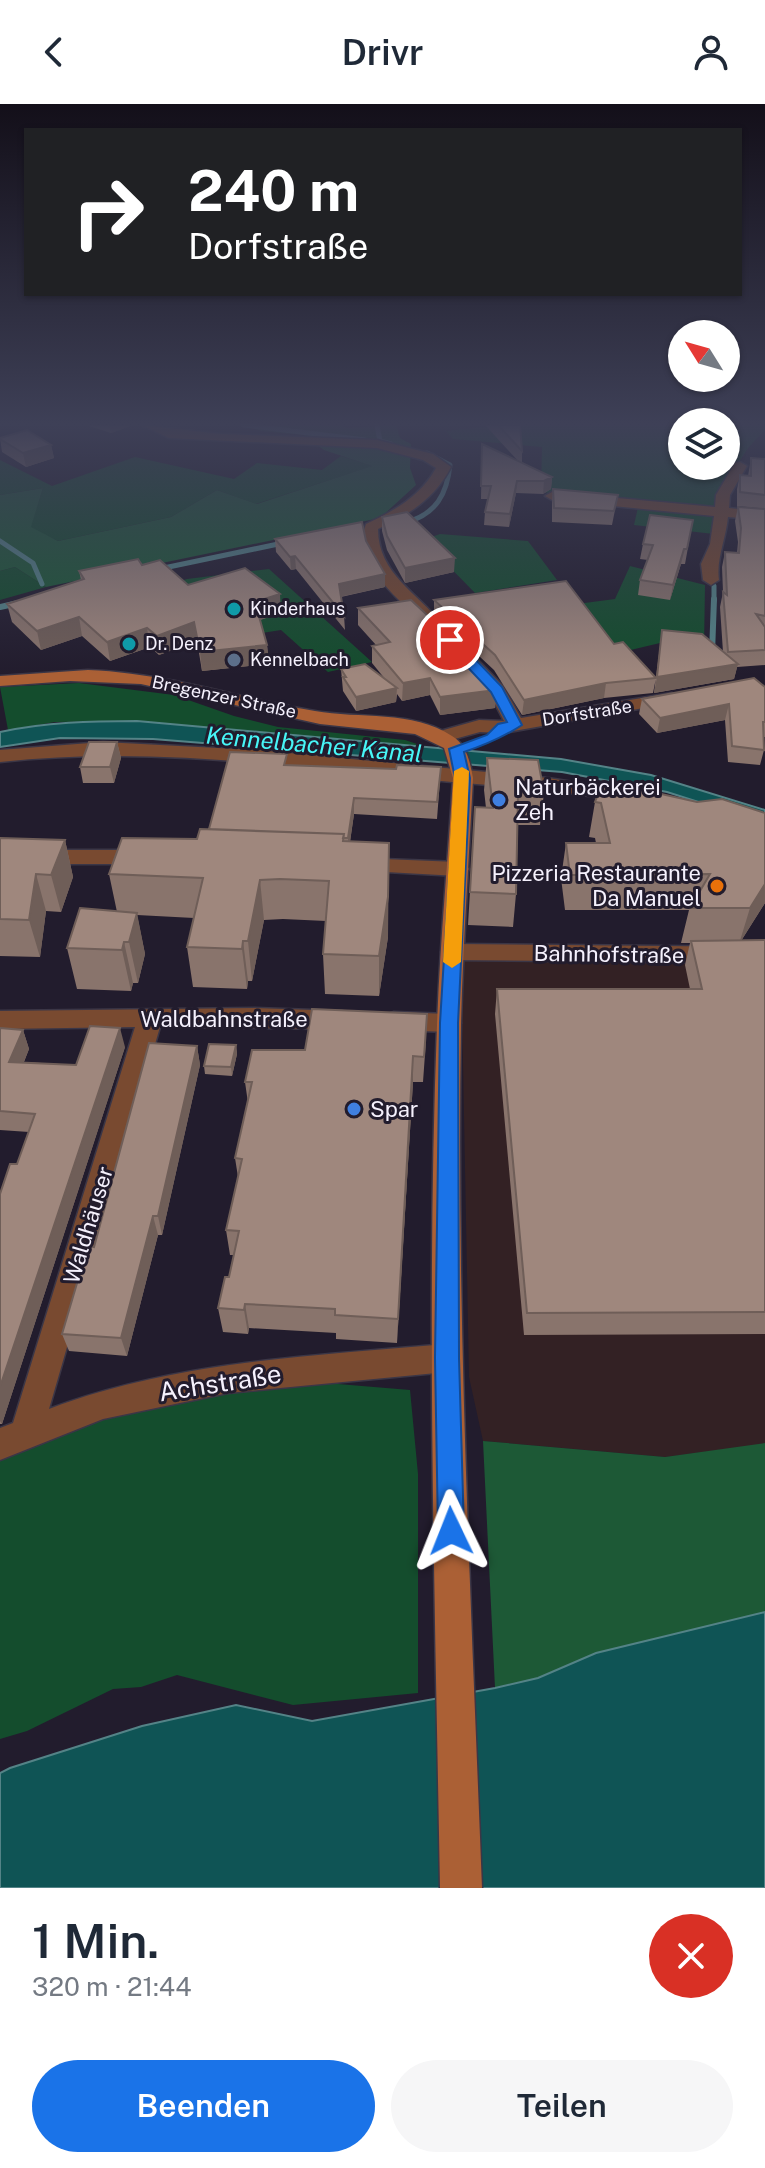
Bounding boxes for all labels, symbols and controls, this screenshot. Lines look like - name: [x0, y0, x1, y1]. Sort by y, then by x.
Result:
- icon: back: [32, 30, 76, 74]
- icon: person: [689, 30, 733, 74]
- text: Drivr: [341, 31, 424, 73]
- text: 240 m: [188, 158, 359, 224]
- icon: right: [56, 160, 160, 264]
- text: Dorfstraße: [188, 225, 369, 267]
- north arrow: [668, 320, 740, 392]
- map controls: [668, 320, 740, 480]
- button: layers: [668, 408, 740, 480]
- place label: Kinderhaus: [250, 598, 345, 619]
- marker: Kinderhaus: [225, 600, 243, 618]
- pin: [416, 606, 484, 674]
- icon: arrive: [428, 618, 472, 662]
- place label: Dr. Denz: [145, 633, 213, 654]
- marker: Dr. Denz: [120, 635, 138, 653]
- place label: Kennelbach: [250, 649, 349, 670]
- marker: Kennelbach: [225, 651, 243, 669]
- street label: Bregenzer Straße: [150, 671, 298, 722]
- street label: Dorfstraße: [541, 695, 633, 730]
- water label: Kennelbacher Kanal: [205, 721, 423, 767]
- place label: Naturbäckerei Zeh: [515, 774, 661, 825]
- marker: Naturbäckerei Zeh: [490, 791, 508, 809]
- place label: Pizzeria Restaurante Da Manuel: [492, 860, 701, 911]
- marker: Pizzeria Restaurante Da Manuel: [708, 877, 726, 895]
- street label: Bahnhofstraße: [533, 940, 685, 968]
- street label: Waldbahnstraße: [140, 1006, 308, 1032]
- place label: Spar: [370, 1096, 418, 1122]
- marker: Spar: [345, 1100, 363, 1118]
- street label: Waldhäuser: [58, 1163, 118, 1287]
- street label: Achstraße: [156, 1357, 284, 1408]
- position arrow: [409, 1489, 493, 1573]
- text: 1 Min.: [32, 1912, 159, 1969]
- button: close: [649, 1914, 733, 1998]
- text: 320 m · 21:44: [32, 1971, 191, 2002]
- button: Beenden: [32, 2060, 375, 2152]
- button: Teilen: [391, 2060, 733, 2152]

